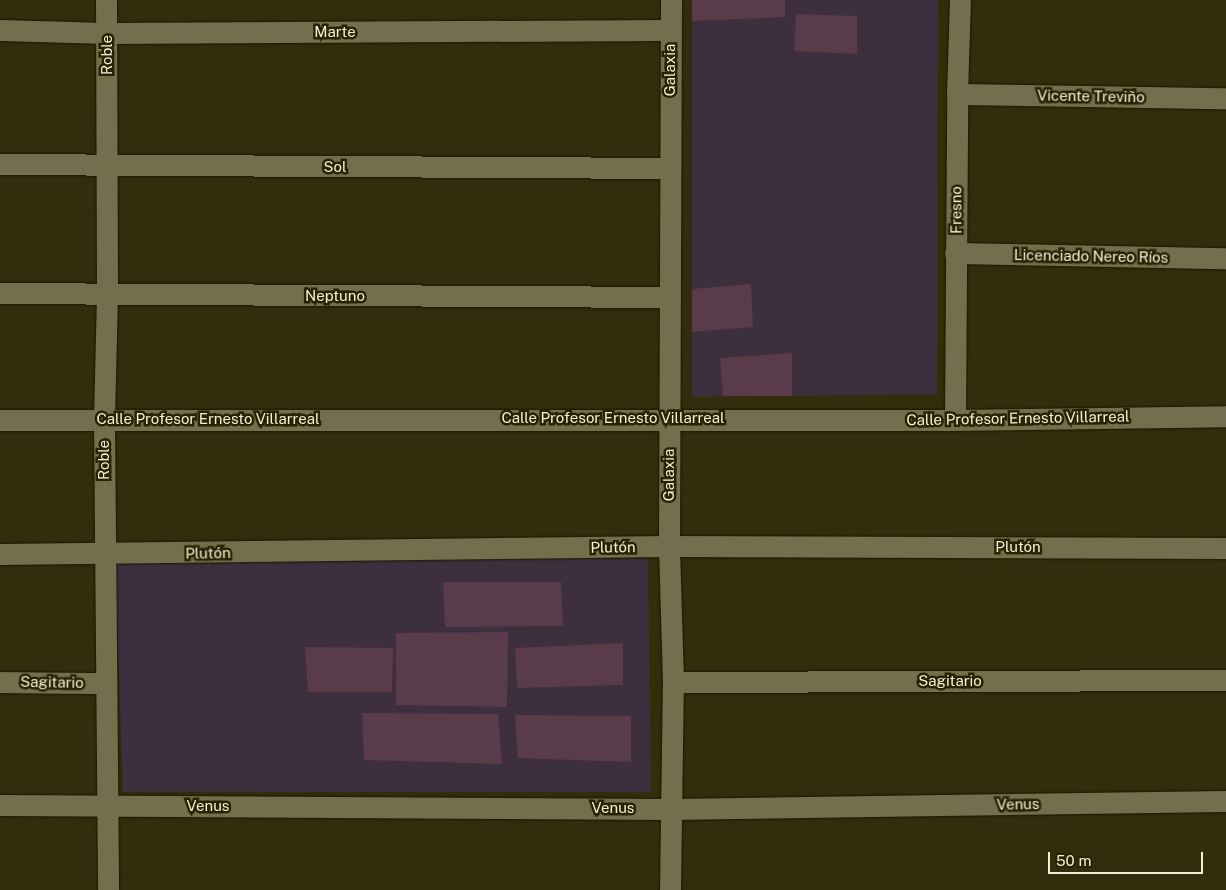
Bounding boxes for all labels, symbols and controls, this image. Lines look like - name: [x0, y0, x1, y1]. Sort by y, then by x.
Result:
- street label: Marte: [314, 23, 356, 41]
- street label: Roble: [98, 35, 116, 75]
- street label: Galaxia: [661, 44, 679, 96]
- street label: Vicente Treviño: [1037, 86, 1145, 106]
- street label: Sol: [323, 158, 347, 176]
- street label: Fresno: [947, 186, 965, 234]
- street label: Licenciado Nereo Ríos: [1014, 246, 1168, 266]
- street label: Neptuno: [305, 287, 365, 305]
- street label: Calle Profesor Ernesto Villarreal: [906, 407, 1130, 429]
- street label: Calle Profesor Ernesto Villarreal: [501, 409, 725, 427]
- street label: Calle Profesor Ernesto Villarreal: [96, 410, 320, 428]
- street label: Roble: [95, 440, 113, 480]
- street label: Galaxia: [660, 449, 678, 501]
- street label: Plutón: [590, 538, 636, 556]
- street label: Plutón: [995, 538, 1041, 556]
- street label: Plutón: [185, 544, 231, 562]
- street label: Sagitario: [20, 672, 84, 692]
- street label: Sagitario: [918, 672, 982, 690]
- street label: Venus: [996, 795, 1040, 813]
- street label: Venus: [187, 797, 229, 815]
- street label: Venus: [592, 799, 634, 817]
- scale bar: [1051, 842, 1206, 874]
- text: 50 m: [1056, 852, 1091, 869]

